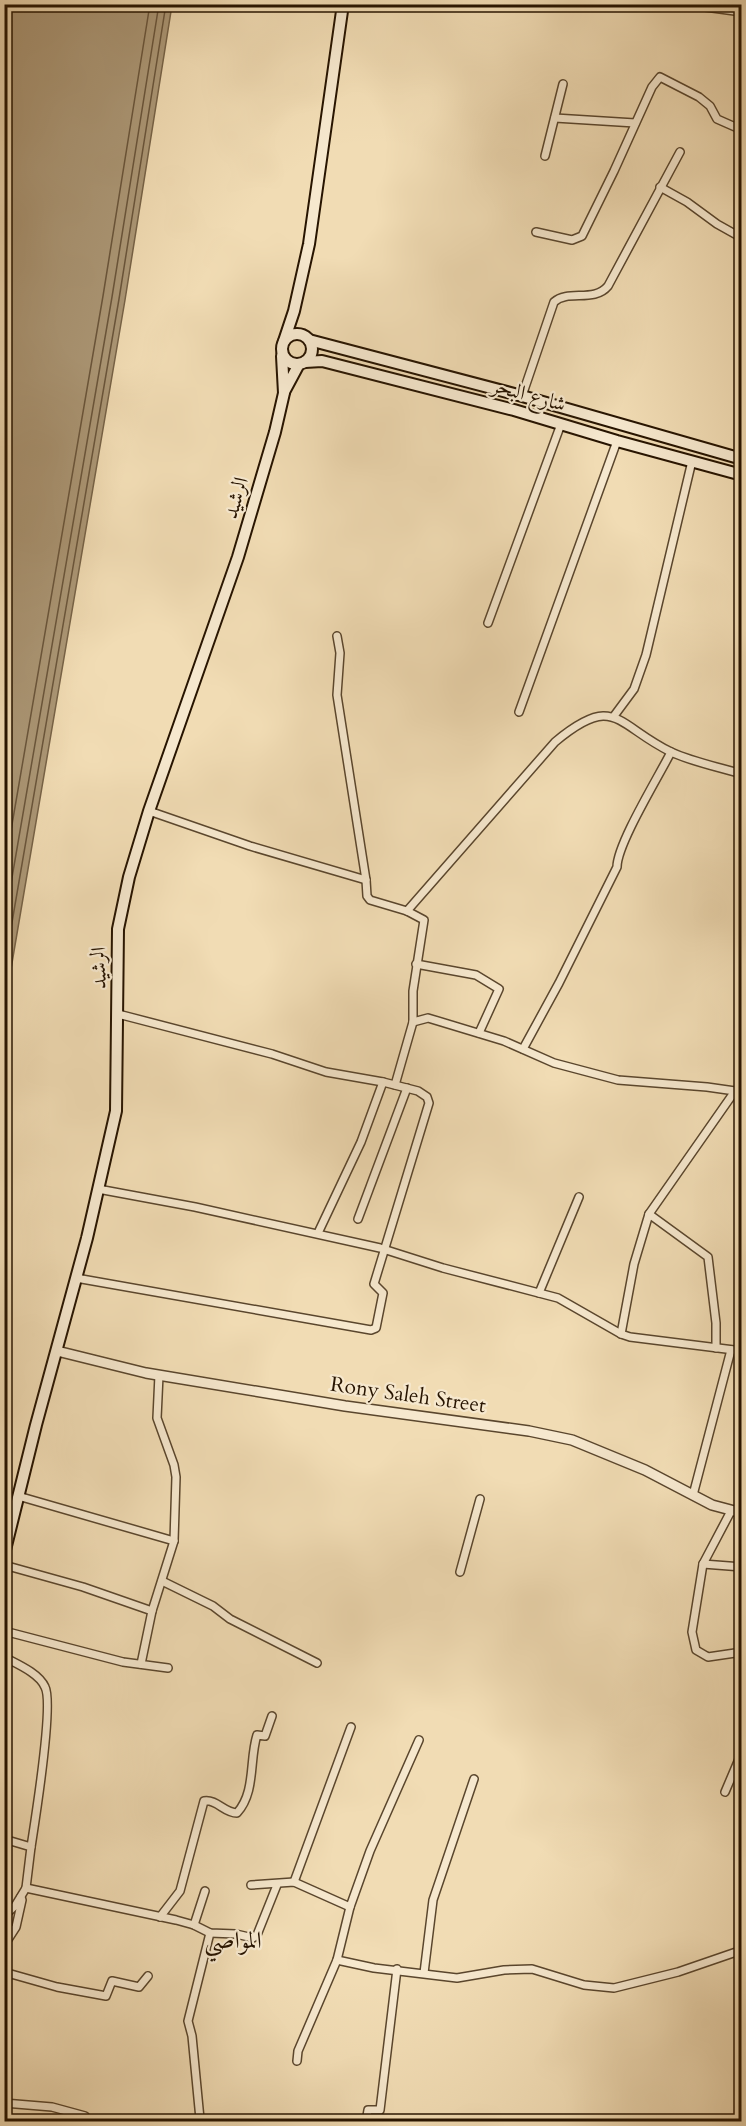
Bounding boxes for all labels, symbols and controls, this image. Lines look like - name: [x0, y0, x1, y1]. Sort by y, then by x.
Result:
- street label: شارع البحر: [486, 370, 569, 422]
- street label: الرشيد: [216, 474, 256, 522]
- street label: الرشيد: [84, 947, 114, 989]
- street label: Rony Saleh Street: [328, 1370, 488, 1420]
- district label: المواصي: [204, 1924, 262, 1962]

